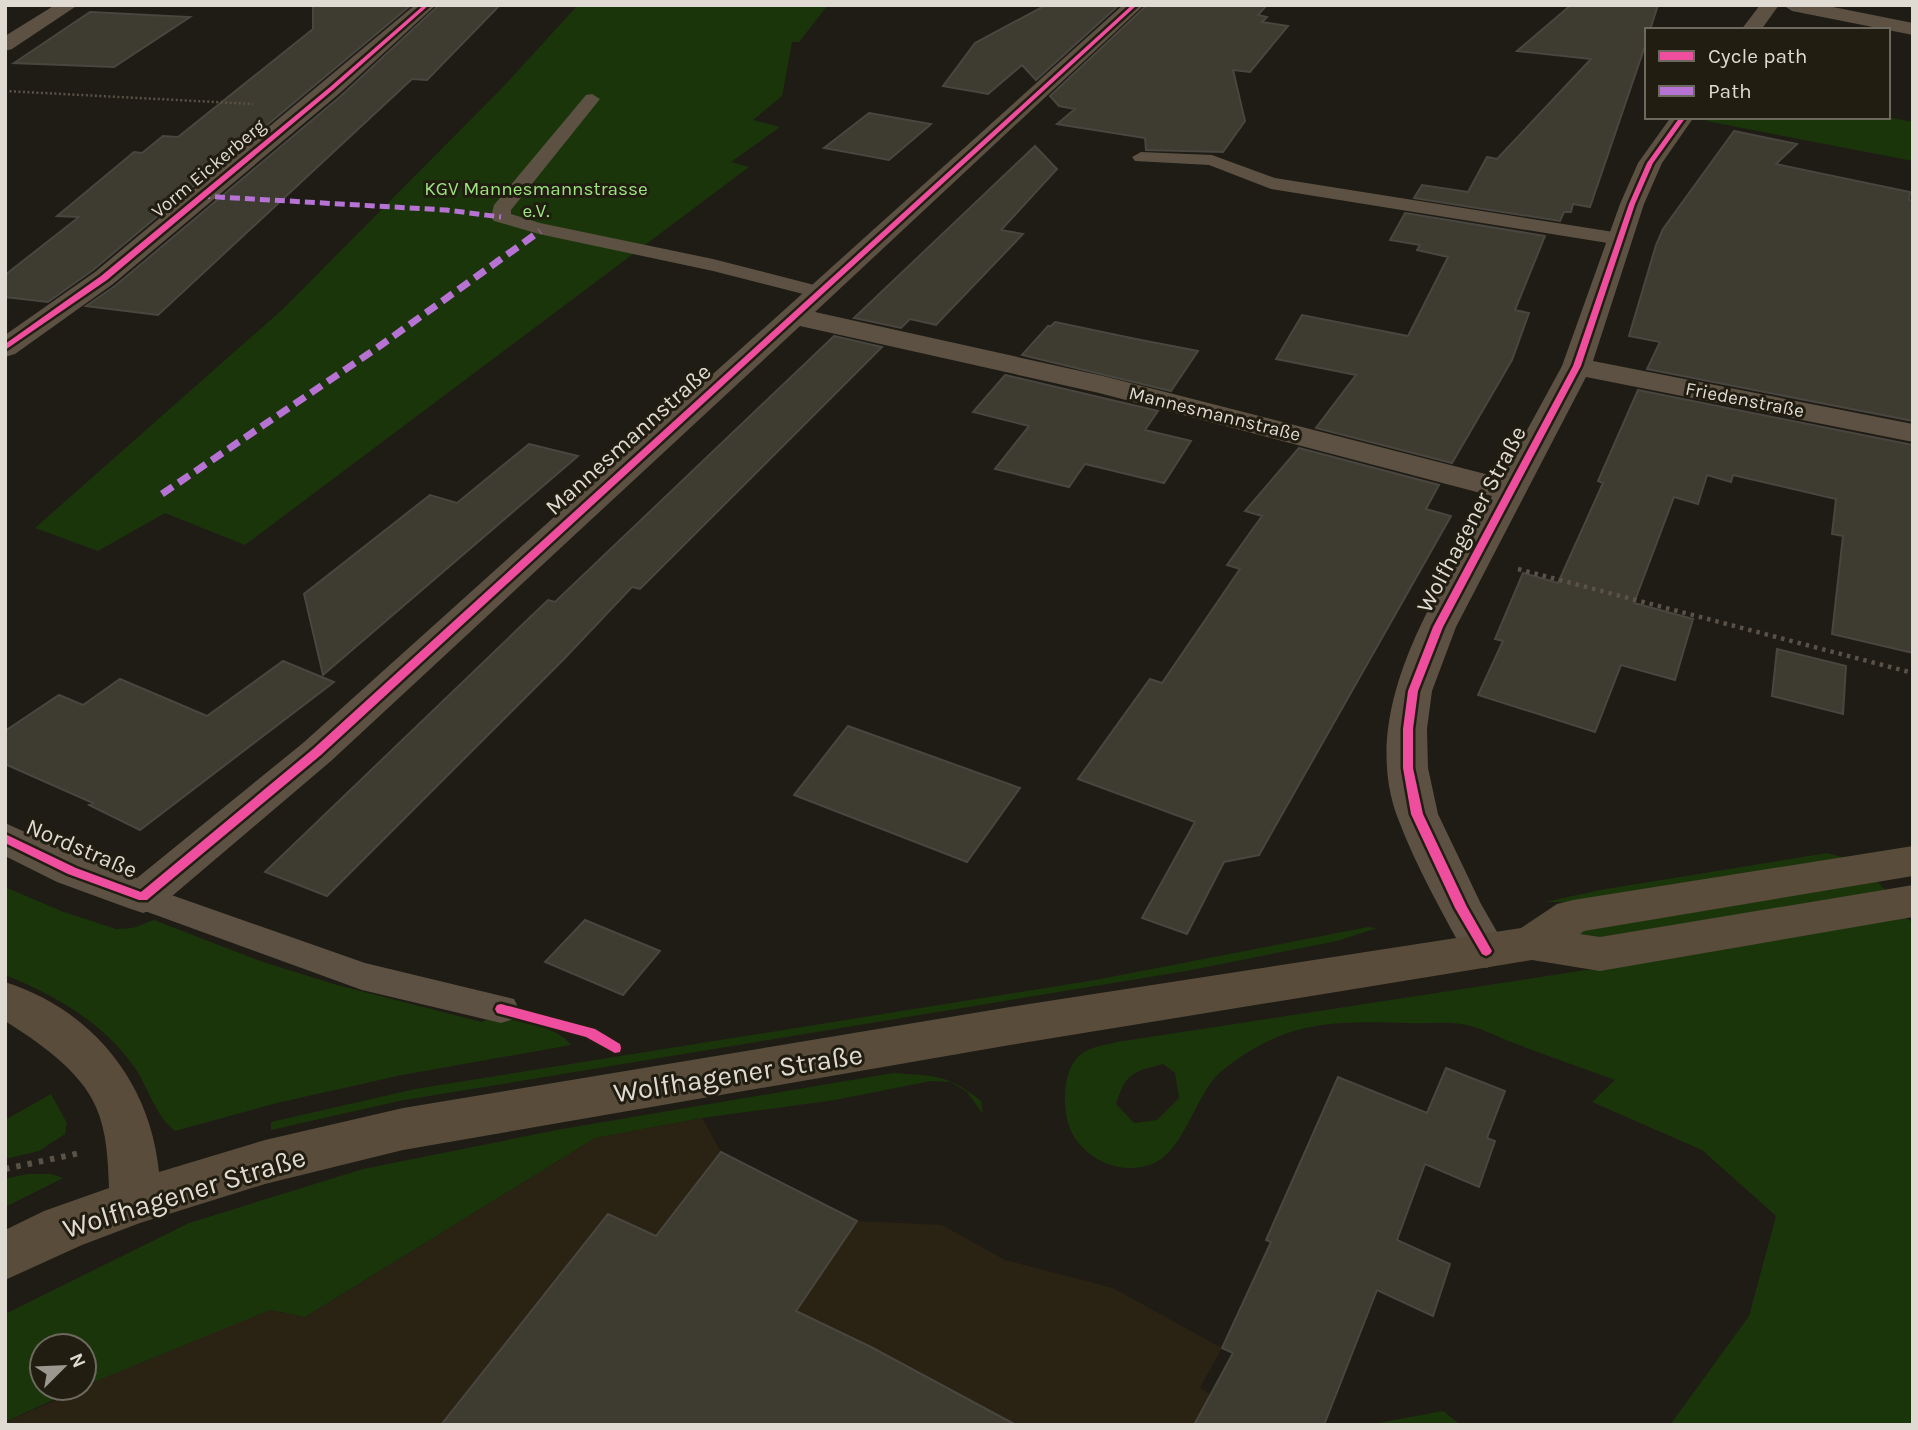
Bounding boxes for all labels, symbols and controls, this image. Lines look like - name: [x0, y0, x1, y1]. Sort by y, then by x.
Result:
- legend: [1645, 28, 1890, 119]
- text: Cycle path: [1708, 44, 1808, 68]
- text: Path: [1708, 79, 1752, 103]
- street label: Vorm Eickerberg: [147, 115, 270, 223]
- park label: KGV Mannesmannstrasse e.V.: [424, 178, 648, 222]
- street label: Mannesmannstraße: [540, 358, 717, 521]
- street label: Friedenstraße: [1684, 378, 1806, 422]
- street label: Mannesmannstraße: [1127, 382, 1303, 446]
- street label: Wolfhagener Straße: [1411, 422, 1532, 617]
- street label: Nordstraße: [22, 813, 141, 884]
- street label: Wolfhagener Straße: [611, 1037, 865, 1109]
- street label: Wolfhagener Straße: [59, 1140, 309, 1245]
- north arrow: [28, 1332, 98, 1402]
- text: N: [65, 1350, 90, 1371]

